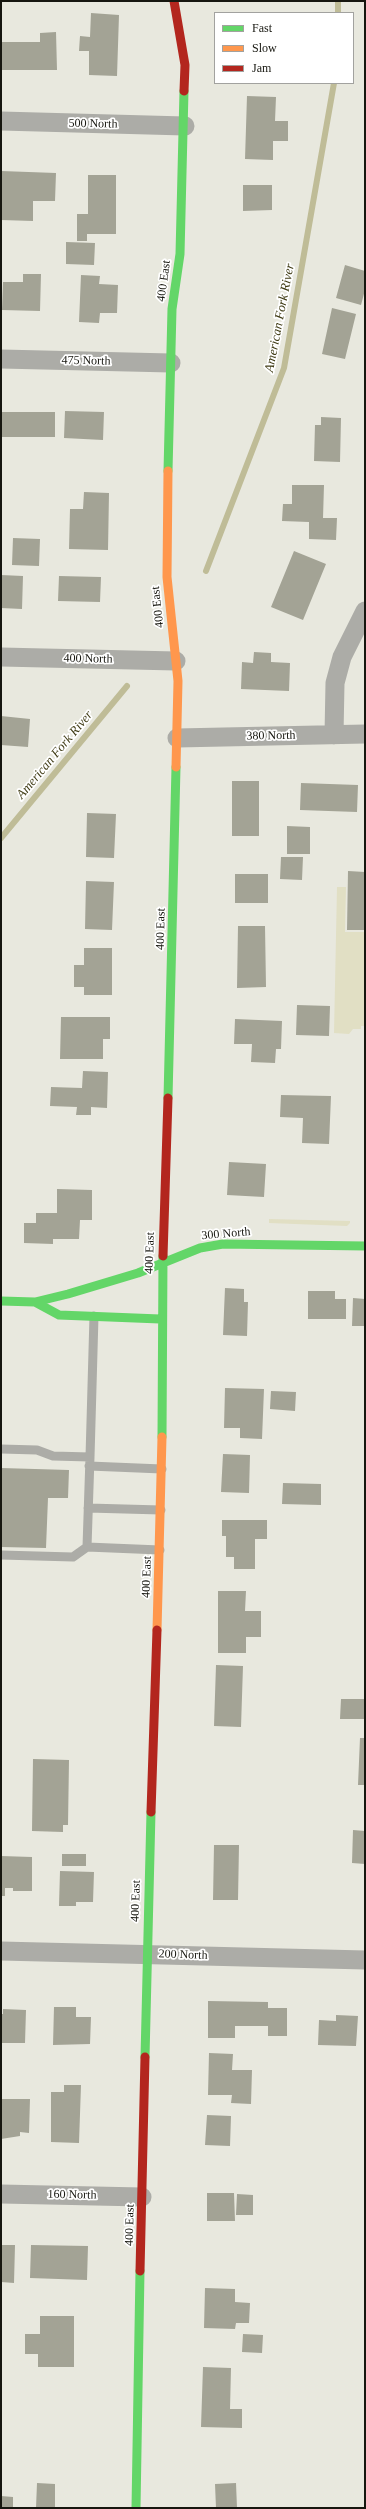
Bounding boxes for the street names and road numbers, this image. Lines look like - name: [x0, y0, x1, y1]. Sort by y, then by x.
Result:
- street label: 500 North: [68, 116, 118, 132]
- street label: 400 East: [154, 259, 174, 303]
- street label: 475 North: [61, 353, 111, 369]
- street label: 400 East: [149, 586, 167, 628]
- street label: 400 North: [63, 651, 113, 667]
- street label: 380 North: [246, 728, 296, 744]
- street label: 400 East: [153, 908, 169, 950]
- street label: 300 North: [201, 1225, 251, 1243]
- street label: 400 East: [142, 1232, 158, 1274]
- street label: 400 East: [139, 1556, 155, 1598]
- street label: 400 East: [128, 1880, 144, 1922]
- street label: 200 North: [158, 1947, 208, 1963]
- street label: 160 North: [47, 2187, 97, 2203]
- street label: 400 East: [122, 2204, 138, 2246]

